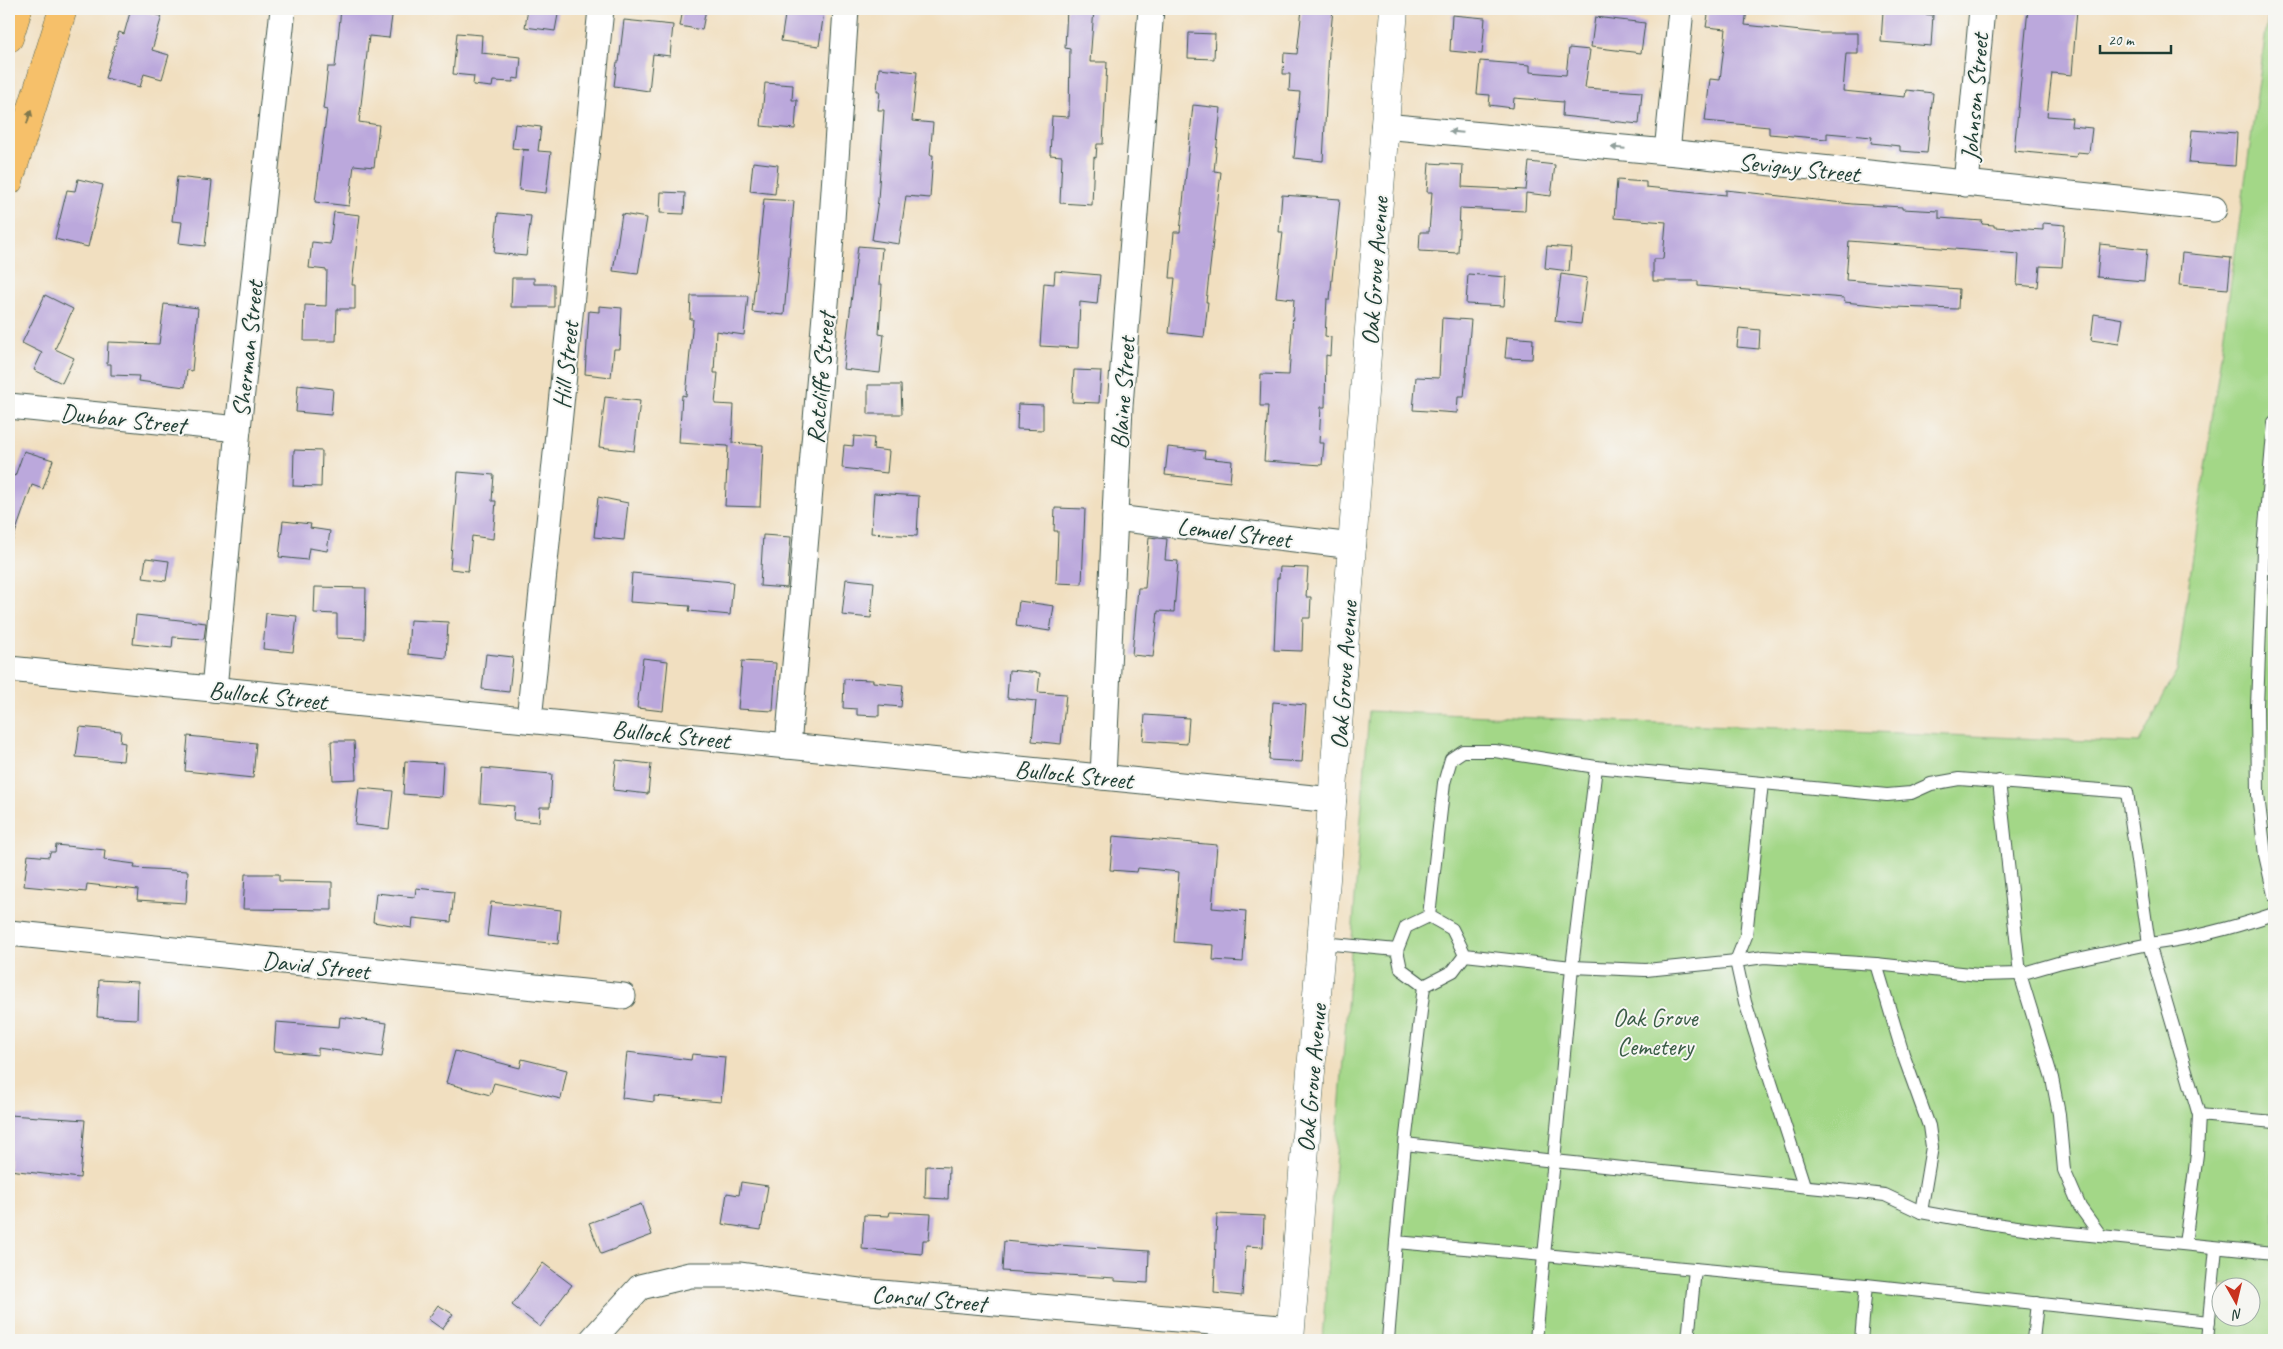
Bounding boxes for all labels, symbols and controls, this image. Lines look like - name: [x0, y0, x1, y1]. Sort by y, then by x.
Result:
- scale bar: [2100, 22, 2172, 54]
- street label: Johnson Street: [1953, 29, 1997, 163]
- text: 20 m: [2108, 31, 2135, 50]
- one-way arrow: [25, 110, 33, 125]
- one-way arrow: [1448, 128, 1464, 136]
- one-way arrow: [1610, 144, 1626, 152]
- street label: Sevigny Street: [1737, 146, 1864, 191]
- street label: Oak Grove Avenue: [1354, 194, 1396, 346]
- street label: Sherman Street: [225, 277, 271, 419]
- street label: Ratcliffe Street: [799, 308, 843, 445]
- street label: Hill Street: [546, 317, 587, 410]
- street label: Blaine Street: [1103, 333, 1143, 450]
- street label: Dunbar Street: [59, 397, 191, 442]
- street label: Lemuel Street: [1175, 510, 1295, 556]
- street label: Oak Grove Avenue: [1323, 598, 1365, 750]
- street label: Bullock Street: [207, 674, 331, 718]
- street label: Bullock Street: [610, 713, 734, 757]
- street label: Bullock Street: [1013, 753, 1137, 797]
- street label: David Street: [261, 944, 374, 988]
- street label: Oak Grove Avenue: [1290, 1001, 1335, 1153]
- park label: Oak Grove Cemetery: [1613, 1002, 1699, 1063]
- north arrow: [2210, 1276, 2260, 1326]
- street label: Consul Street: [871, 1278, 991, 1320]
- text: N: [2230, 1305, 2243, 1324]

